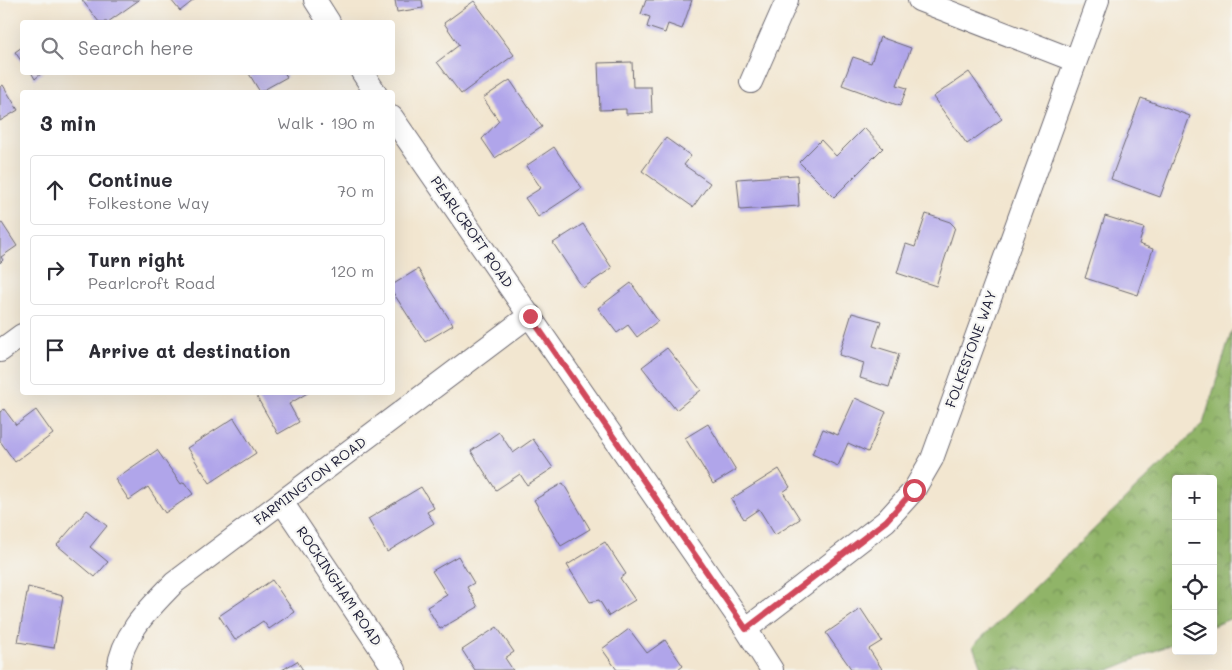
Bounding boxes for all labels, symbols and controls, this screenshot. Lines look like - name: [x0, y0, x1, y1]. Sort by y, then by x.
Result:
- search box: [20, 20, 395, 75]
- icon: search: [38, 34, 66, 62]
- text: Search here: [78, 35, 194, 60]
- text: 3 min: [40, 109, 96, 136]
- text: Walk · 190 m: [277, 112, 375, 133]
- text: Continue: [88, 167, 173, 192]
- street label: PEARLCROFT ROAD: [427, 172, 518, 291]
- icon: ahead: [41, 176, 69, 204]
- text: 70 m: [337, 180, 374, 201]
- text: Folkestone Way: [88, 192, 209, 213]
- text: Turn right: [88, 247, 185, 272]
- icon: right: [41, 256, 69, 284]
- text: 120 m: [330, 260, 374, 281]
- text: Pearlcroft Road: [88, 272, 215, 293]
- street label: FOLKESTONE WAY: [940, 288, 1001, 410]
- route end: [519, 305, 542, 328]
- icon: arrive: [41, 336, 69, 364]
- text: Arrive at destination: [88, 338, 291, 363]
- street label: FARMINGTON ROAD: [250, 432, 370, 529]
- map controls: [1172, 475, 1217, 655]
- button: +: [1172, 475, 1217, 520]
- route start: [903, 479, 926, 502]
- button: −: [1172, 520, 1217, 565]
- street label: ROCKINGHAM ROAD: [292, 522, 386, 649]
- button: locate: [1172, 565, 1217, 610]
- button: layers: [1172, 610, 1217, 655]

